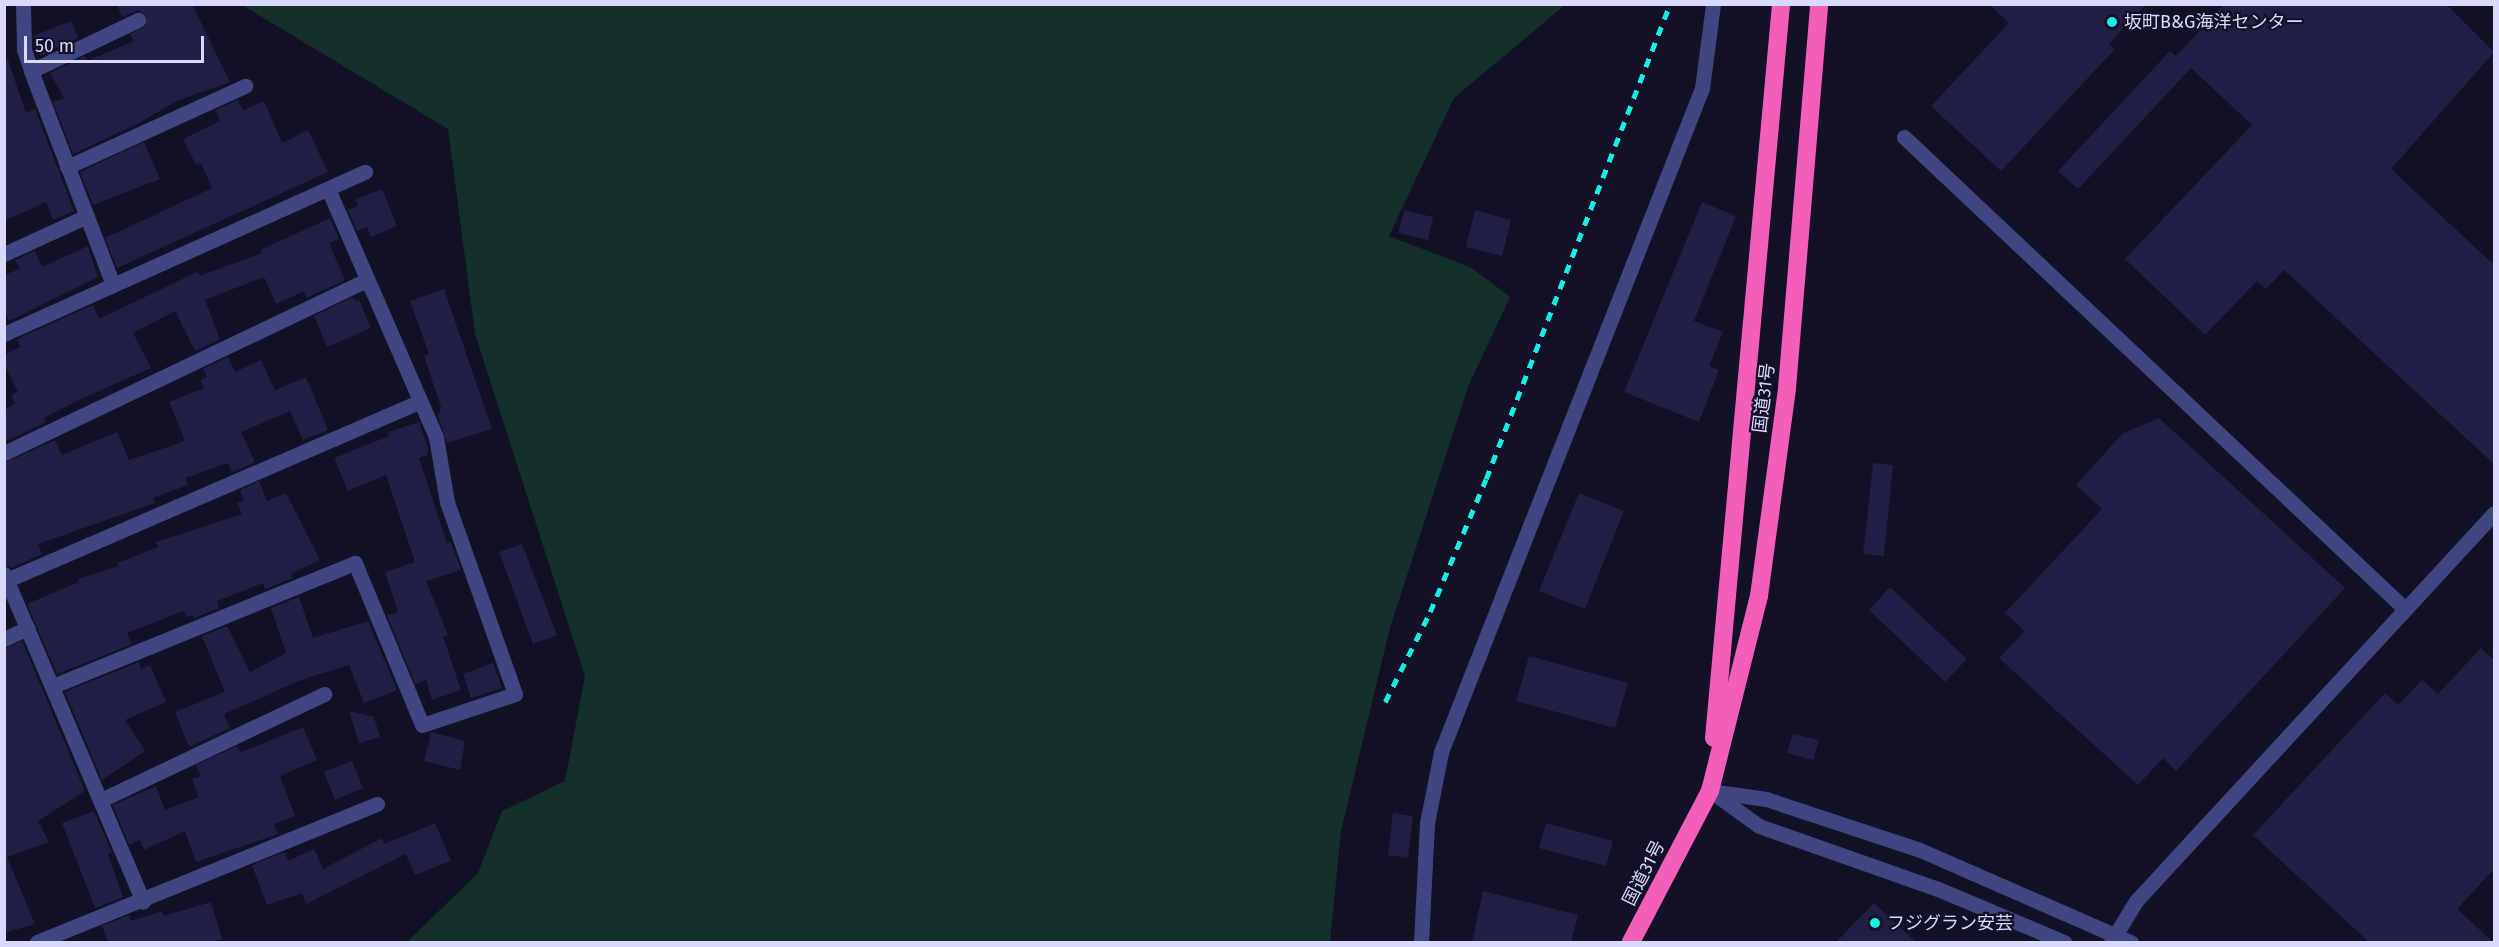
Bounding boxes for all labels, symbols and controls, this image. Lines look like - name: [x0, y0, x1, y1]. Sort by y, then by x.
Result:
- place label: 坂町B&G海洋センター: [2124, 11, 2303, 33]
- marker: 坂町B&G海洋センター: [2105, 15, 2119, 29]
- scale bar: [27, 24, 207, 62]
- text: 50 m: [35, 35, 74, 57]
- street label: 国道31号: [1749, 362, 1779, 434]
- street label: 国道31号: [1618, 837, 1670, 909]
- place label: フジグラン安芸: [1887, 912, 2013, 934]
- marker: フジグラン安芸: [1868, 916, 1882, 930]

